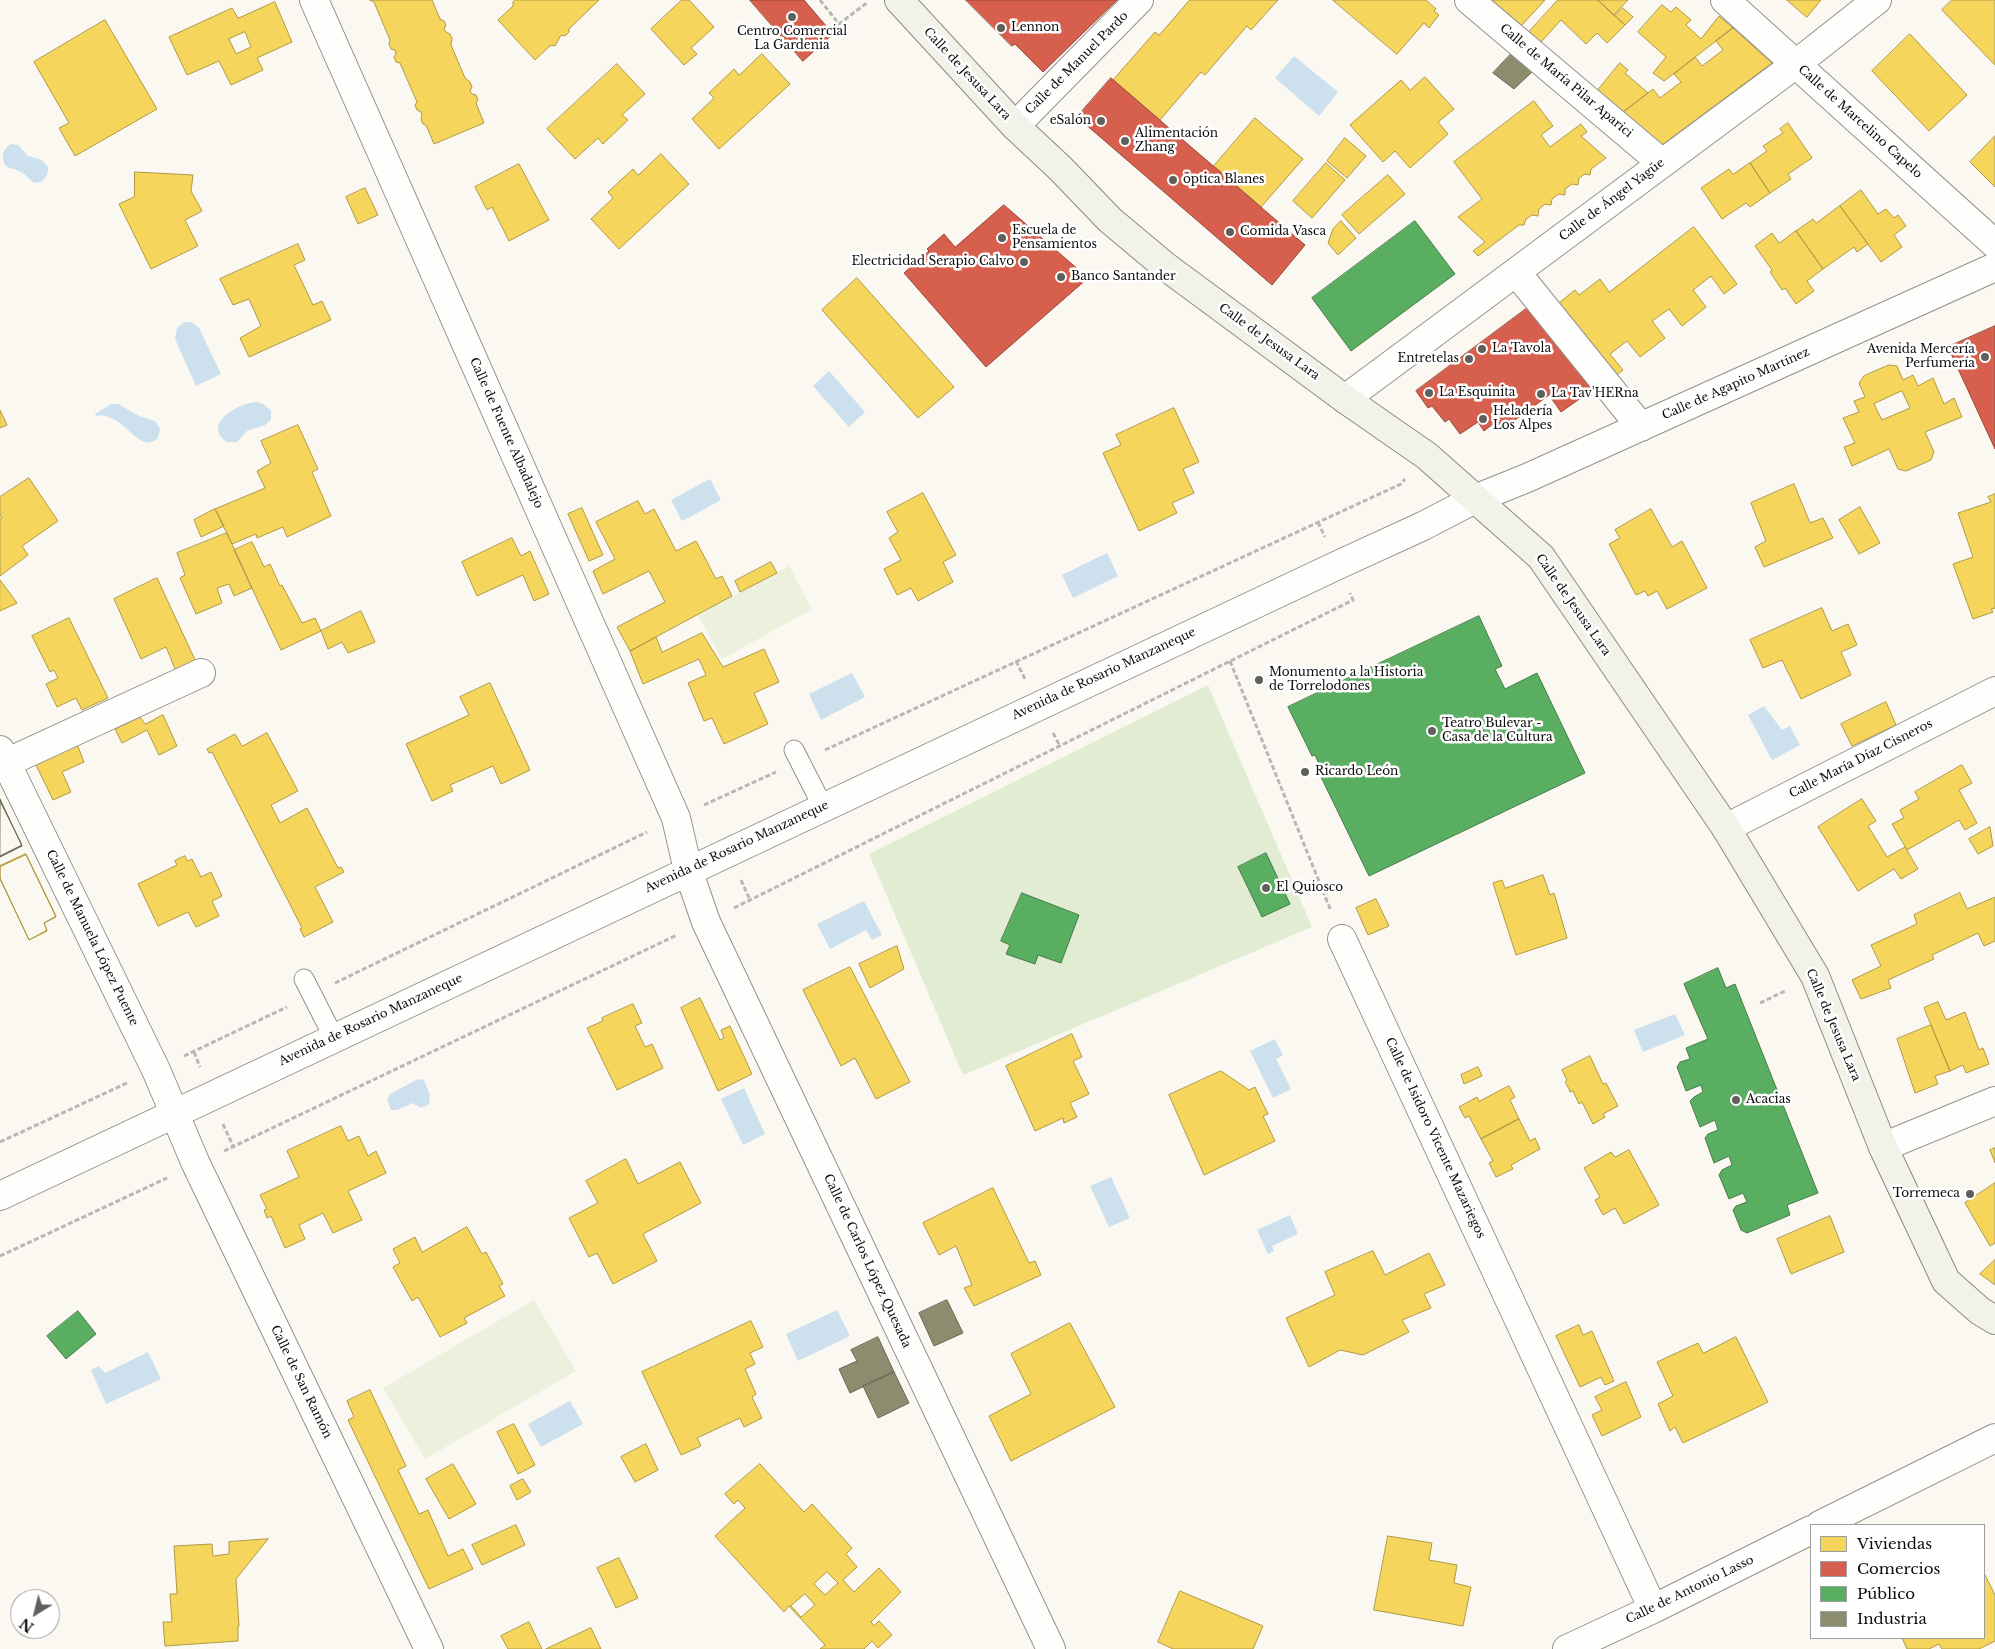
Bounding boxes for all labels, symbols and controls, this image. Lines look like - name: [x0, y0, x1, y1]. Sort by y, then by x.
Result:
- street label: Calle de Manuel Pardo: [1023, 9, 1131, 117]
- marker: Centro Comercial La Gardenia: [786, 11, 798, 23]
- place label: Lennon: [1011, 21, 1059, 35]
- street label: Calle de María Pilar Aparici: [1497, 21, 1635, 141]
- marker: Lennon: [995, 22, 1007, 34]
- place label: Centro Comercial La Gardenia: [737, 25, 847, 53]
- street label: Calle de Jesusa Lara: [921, 25, 1013, 123]
- street label: Calle de Marcelino Capelo: [1795, 62, 1925, 182]
- place label: eSalón: [1050, 114, 1091, 128]
- marker: eSalón: [1095, 115, 1107, 127]
- place label: Alimentación Zhang: [1135, 127, 1218, 155]
- marker: Alimentación Zhang: [1119, 135, 1131, 147]
- street label: Calle de Ángel Yagüe: [1557, 156, 1667, 244]
- place label: öptica Blanes: [1183, 173, 1264, 187]
- marker: öptica Blanes: [1167, 174, 1179, 186]
- place label: Escuela de Pensamientos: [1012, 224, 1097, 252]
- place label: Comida Vasca: [1240, 225, 1326, 239]
- marker: Comida Vasca: [1224, 226, 1236, 238]
- marker: Escuela de Pensamientos: [996, 232, 1008, 244]
- place label: Electricidad Serapio Calvo: [851, 255, 1014, 269]
- marker: Electricidad Serapio Calvo: [1018, 256, 1030, 268]
- place label: Banco Santander: [1071, 270, 1176, 284]
- marker: Banco Santander: [1055, 271, 1067, 283]
- street label: Calle de Jesusa Lara: [1216, 301, 1322, 383]
- place label: La Tavola: [1492, 342, 1551, 356]
- marker: La Tavola: [1476, 343, 1488, 355]
- place label: Avenida Mercería Perfumería: [1867, 343, 1975, 371]
- street label: Calle de Agapito Martínez: [1660, 345, 1812, 423]
- marker: Avenida Mercería Perfumería: [1979, 351, 1991, 363]
- place label: Entretelas: [1398, 352, 1459, 366]
- marker: Entretelas: [1463, 353, 1475, 365]
- street label: Calle de Fuente Albadalejo: [466, 355, 546, 511]
- place label: La Esquinita: [1439, 386, 1515, 400]
- marker: La Esquinita: [1423, 387, 1435, 399]
- place label: La Tav'HERna: [1551, 387, 1639, 401]
- marker: La Tav'HERna: [1535, 388, 1547, 400]
- place label: Heladería Los Alpes: [1493, 405, 1553, 433]
- marker: Heladería Los Alpes: [1477, 413, 1489, 425]
- street label: Calle de Jesusa Lara: [1532, 551, 1614, 659]
- street label: Avenida de Rosario Manzaneque: [1010, 625, 1198, 723]
- place label: Monumento a la Historia de Torrelodones: [1269, 666, 1423, 694]
- marker: Monumento a la Historia de Torrelodones: [1253, 674, 1265, 686]
- place label: Teatro Bulevar - Casa de la Cultura: [1442, 717, 1553, 745]
- street label: Calle María Díaz Cisneros: [1787, 717, 1935, 801]
- marker: Teatro Bulevar - Casa de la Cultura: [1426, 725, 1438, 737]
- place label: Ricardo León: [1315, 765, 1398, 779]
- marker: Ricardo León: [1299, 766, 1311, 778]
- street label: Avenida de Rosario Manzaneque: [643, 798, 831, 896]
- street label: Calle de Manuela López Puente: [43, 848, 141, 1028]
- place label: El Quiosco: [1276, 881, 1343, 895]
- marker: El Quiosco: [1260, 882, 1272, 894]
- street label: Calle de Jesusa Lara: [1803, 967, 1863, 1083]
- street label: Avenida de Rosario Manzaneque: [277, 971, 465, 1069]
- street label: Calle de Isidoro Vicente Mazariegos: [1382, 1035, 1488, 1241]
- place label: Acacias: [1746, 1093, 1791, 1107]
- marker: Acacias: [1730, 1094, 1742, 1106]
- street label: Calle de Carlos López Quesada: [820, 1172, 914, 1350]
- place label: Torremeca: [1893, 1187, 1960, 1201]
- marker: Torremeca: [1964, 1188, 1976, 1200]
- street label: Calle de San Ramón: [267, 1323, 335, 1441]
- legend: [1810, 1524, 1985, 1639]
- text: Viviendas: [1857, 1534, 1932, 1553]
- street label: Calle de Antonio Lasso: [1624, 1553, 1756, 1627]
- text: Comercios: [1857, 1559, 1940, 1578]
- text: Público: [1857, 1584, 1915, 1603]
- north arrow: [10, 1589, 60, 1639]
- text: Industria: [1857, 1609, 1927, 1628]
- text: N: [16, 1614, 37, 1636]

